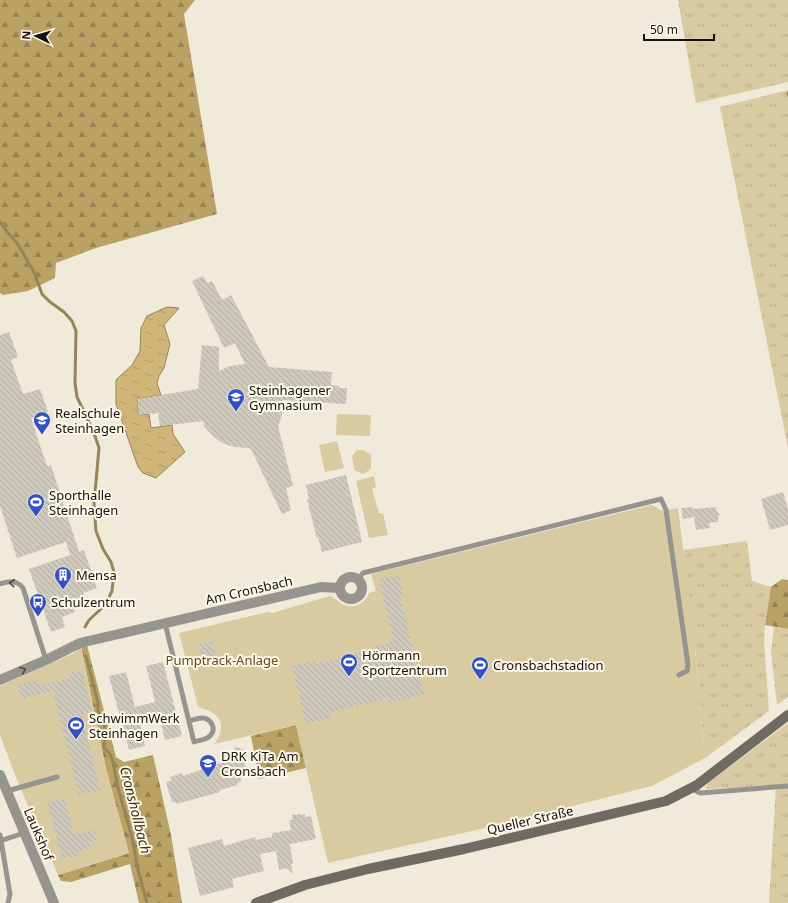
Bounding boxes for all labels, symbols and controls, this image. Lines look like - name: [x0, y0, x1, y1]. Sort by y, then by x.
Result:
- north arrow: [16, 16, 56, 56]
- scale bar: [644, 16, 714, 42]
- text: 50 m: [650, 21, 678, 38]
- text: N: [18, 30, 33, 40]
- place label: Steinhagener Gymnasium: [249, 381, 332, 414]
- school or university icon: Steinhagener Gymnasium: [226, 387, 246, 412]
- place label: Realschule Steinhagen: [55, 404, 124, 437]
- school or university icon: Realschule Steinhagen: [32, 410, 52, 435]
- place label: Sporthalle Steinhagen: [49, 486, 118, 519]
- sports icon: Sporthalle Steinhagen: [26, 492, 46, 517]
- building icon: Mensa: [53, 565, 73, 590]
- place label: Mensa: [76, 566, 117, 584]
- street label: Am Cronsbach: [204, 571, 294, 609]
- one-way arrow: [9, 579, 16, 588]
- bus stop icon: Schulzentrum: [28, 592, 48, 617]
- place label: Schulzentrum: [51, 593, 136, 611]
- place label: Hörmann Sportzentrum: [362, 646, 447, 679]
- park label: Pumptrack-Anlage: [166, 651, 278, 669]
- sports icon: Hörmann Sportzentrum: [339, 652, 359, 677]
- sports icon: Cronsbachstadion: [470, 655, 490, 680]
- place label: Cronsbachstadion: [493, 656, 603, 674]
- one-way arrow: [19, 667, 27, 675]
- place label: SchwimmWerk Steinhagen: [89, 709, 180, 742]
- sports icon: SchwimmWerk Steinhagen: [66, 715, 86, 740]
- place label: DRK KiTa Am Cronsbach: [221, 747, 299, 780]
- school or university icon: DRK KiTa Am Cronsbach: [198, 753, 218, 778]
- water label: Cronshollbach: [116, 764, 156, 856]
- street label: Queller Straße: [485, 801, 575, 839]
- street label: Laukshof: [20, 805, 59, 865]

